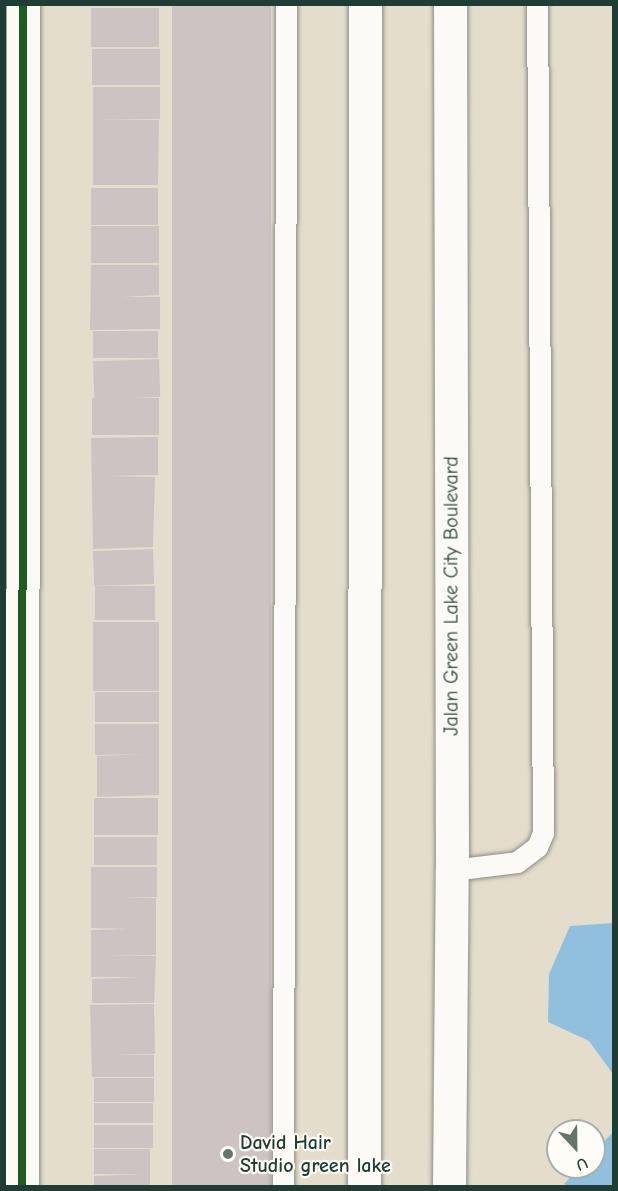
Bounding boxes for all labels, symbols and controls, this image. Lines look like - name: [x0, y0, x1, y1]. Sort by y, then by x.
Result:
- street label: Jalan Green Lake City Boulevard: [439, 456, 463, 736]
- north arrow: [546, 1119, 606, 1179]
- place label: David Hair Studio green lake: [240, 1130, 391, 1177]
- marker: David Hair Studio green lake: [221, 1147, 235, 1161]
- text: U: [574, 1153, 590, 1174]

